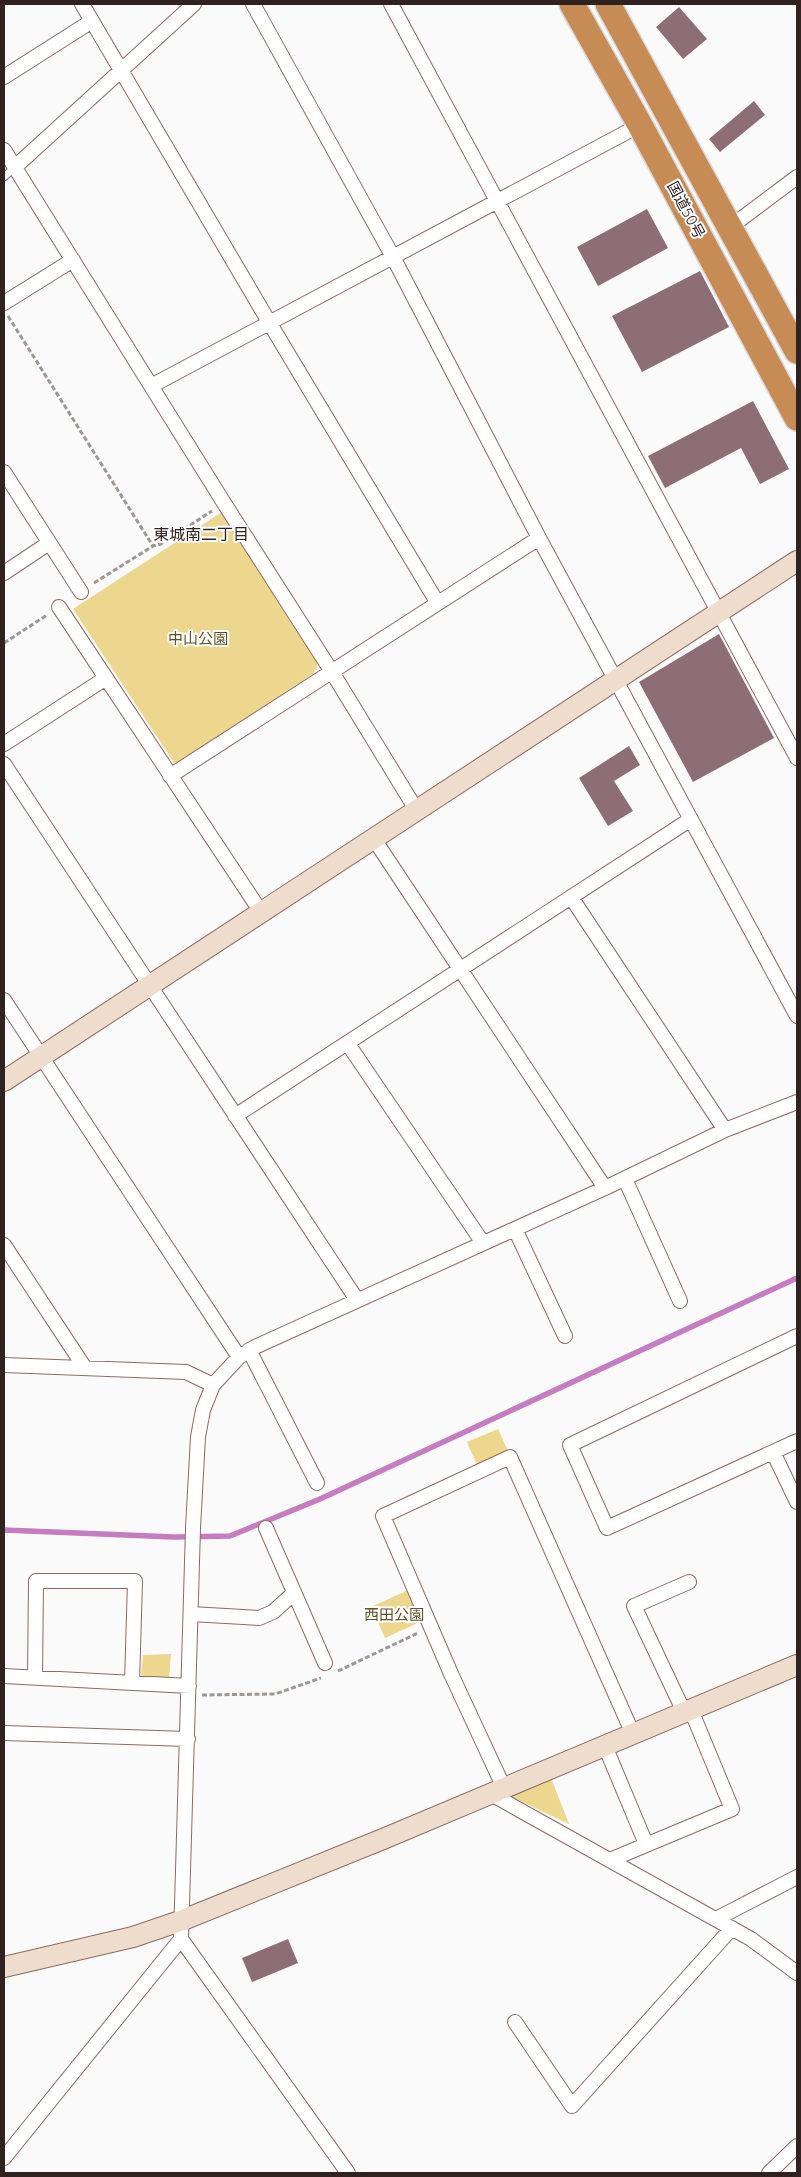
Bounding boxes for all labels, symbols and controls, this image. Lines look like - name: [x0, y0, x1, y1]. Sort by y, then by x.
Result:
- street label: 国道50号: [663, 178, 709, 242]
- district label: 東城南二丁目: [153, 524, 249, 544]
- park label: 中山公園: [168, 629, 228, 648]
- park label: 西田公園: [364, 1605, 424, 1624]

